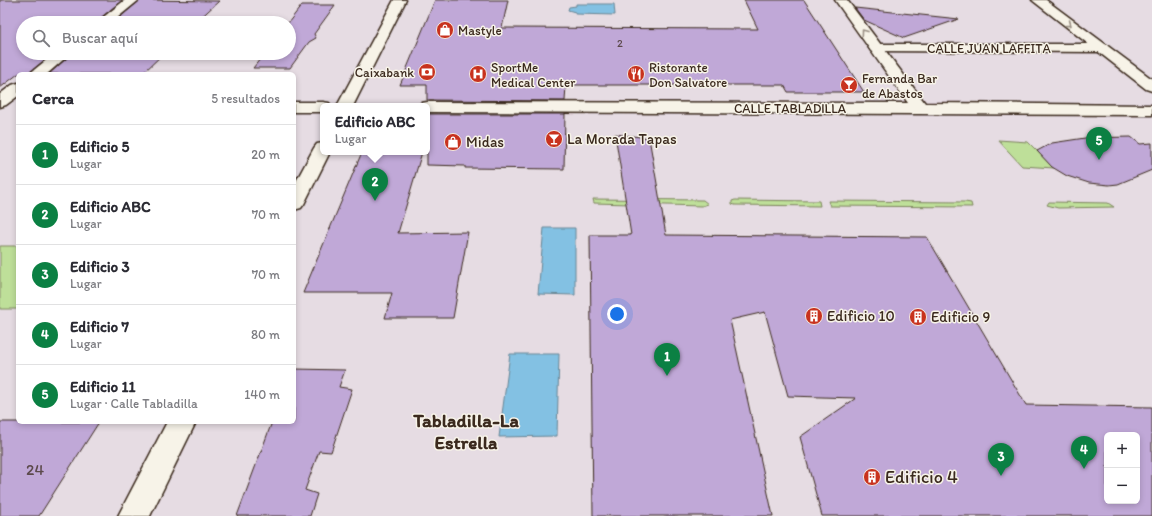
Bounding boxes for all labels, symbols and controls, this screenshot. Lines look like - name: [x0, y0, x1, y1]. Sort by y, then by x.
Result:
- search box: [16, 16, 296, 60]
- one-way arrow: [1065, 19, 1072, 26]
- shop icon: Mastyle: [435, 20, 455, 40]
- place label: Mastyle: [458, 23, 502, 38]
- icon: search: [30, 27, 52, 49]
- text: Buscar aquí: [62, 29, 138, 47]
- one-way arrow: [862, 29, 869, 36]
- house number: 2: [617, 37, 623, 50]
- street label: CALLE JUAN LAFFITA: [927, 41, 1052, 56]
- place label: SportMe Medical Center: [491, 60, 576, 90]
- place label: Ristorante Don Salvatore: [649, 60, 727, 90]
- bank icon: Caixabank: [417, 62, 437, 82]
- hospital icon: SportMe Medical Center: [468, 64, 488, 84]
- restaurant icon: Ristorante Don Salvatore: [626, 64, 646, 84]
- place label: Caixabank: [355, 65, 414, 80]
- place label: Fernanda Bar de Abastos: [862, 71, 937, 101]
- bar icon: Fernanda Bar de Abastos: [839, 75, 859, 95]
- text: Cerca: [32, 88, 74, 108]
- text: 5 resultados: [211, 91, 280, 106]
- street label: CALLE TABLADILLA: [734, 101, 847, 116]
- popup: [320, 103, 430, 155]
- text: Edificio ABC: [335, 113, 415, 131]
- pin: 5: [1086, 127, 1112, 160]
- bar icon: La Morada Tapas: [544, 129, 564, 149]
- place label: La Morada Tapas: [567, 130, 677, 148]
- text: Lugar: [335, 131, 366, 146]
- shop icon: Midas: [443, 132, 463, 152]
- place label: Midas: [466, 133, 504, 151]
- text: Edificio 5: [70, 138, 129, 156]
- text: 1: [42, 147, 48, 162]
- text: 20 m: [251, 147, 280, 162]
- text: Lugar: [70, 156, 102, 171]
- pin: 2: [362, 168, 388, 201]
- text: Edificio ABC: [70, 198, 151, 216]
- text: 2: [42, 207, 48, 222]
- text: 70 m: [252, 207, 280, 222]
- text: Lugar: [70, 216, 102, 231]
- text: Edificio 3: [70, 258, 130, 276]
- text: 3: [41, 267, 49, 282]
- text: 70 m: [252, 267, 280, 282]
- text: Lugar: [70, 276, 102, 291]
- your location: [607, 304, 627, 324]
- building icon: Edificio 10: [804, 306, 824, 326]
- place label: Edificio 10: [827, 307, 895, 325]
- building icon: Edificio 9: [908, 307, 928, 327]
- place label: Edificio 9: [931, 308, 991, 326]
- text: Edificio 7: [70, 318, 129, 336]
- text: 4: [41, 327, 49, 342]
- text: 80 m: [251, 327, 280, 342]
- text: Lugar: [70, 336, 102, 351]
- pin: 1: [654, 343, 680, 376]
- text: Edificio 11: [70, 378, 136, 396]
- text: 5: [42, 387, 48, 402]
- text: 140 m: [244, 387, 280, 402]
- text: Lugar · Calle Tabladilla: [70, 396, 198, 411]
- district label: Tabladilla-La Estrella: [412, 409, 519, 454]
- map controls: [1104, 432, 1140, 504]
- button: +: [1104, 432, 1140, 468]
- pin: 4: [1071, 436, 1097, 469]
- pin: 3: [988, 443, 1014, 476]
- house number: 24: [26, 460, 44, 479]
- place label: Edificio 4: [885, 466, 958, 488]
- building icon: Edificio 4: [862, 467, 882, 487]
- button: −: [1104, 468, 1140, 504]

